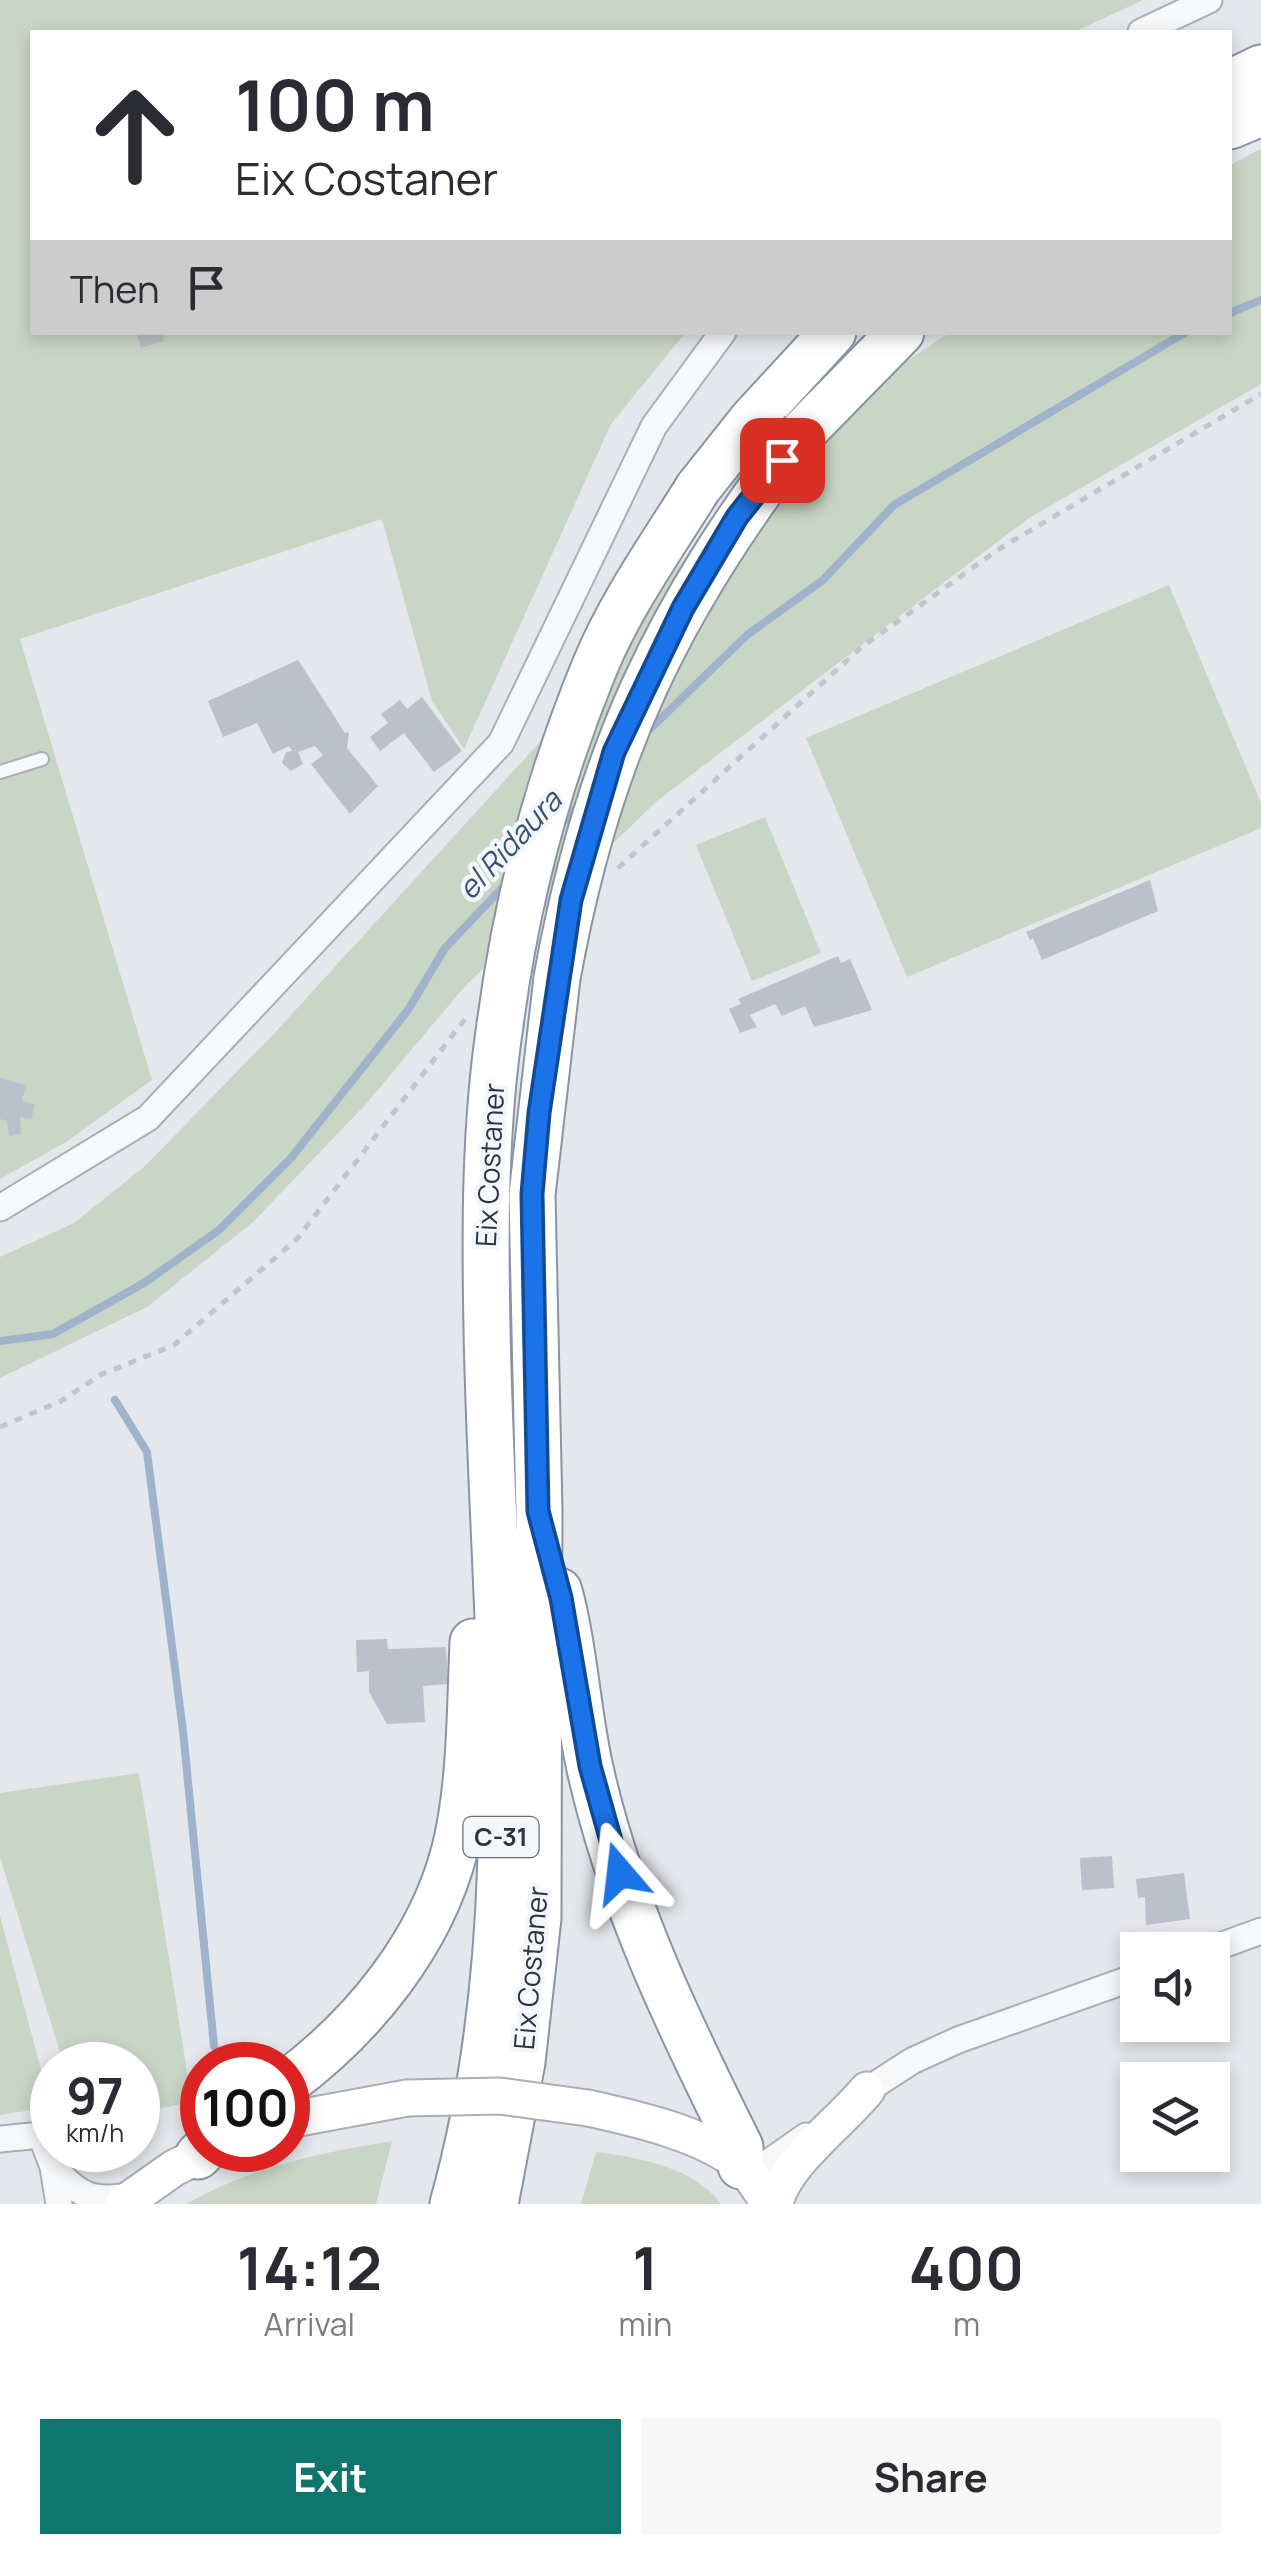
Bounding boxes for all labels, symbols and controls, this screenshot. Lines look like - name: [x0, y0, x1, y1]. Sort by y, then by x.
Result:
- text: 100 m: [235, 56, 435, 152]
- icon: ahead: [70, 70, 200, 200]
- text: Eix Costaner: [235, 147, 498, 209]
- icon: arrive: [179, 260, 234, 315]
- text: Then: [70, 262, 159, 314]
- pin: [740, 418, 825, 503]
- icon: arrive: [755, 433, 810, 488]
- water label: el Ridaura: [448, 779, 571, 908]
- street label: Eix Costaner: [466, 1082, 512, 1248]
- road number: C-31: [464, 1817, 538, 1857]
- position arrow: [568, 1821, 672, 1925]
- street label: Eix Costaner: [504, 1885, 556, 2051]
- map controls: [1120, 1932, 1230, 2172]
- button: sound: [1120, 1932, 1230, 2042]
- speed limit sign: 100: [180, 2042, 310, 2172]
- text: 97: [66, 2061, 124, 2129]
- button: layers: [1120, 2062, 1230, 2172]
- text: km/h: [66, 2115, 124, 2150]
- text: 14:12: [237, 2226, 382, 2308]
- text: 1: [632, 2226, 659, 2308]
- text: 400: [909, 2226, 1024, 2308]
- text: Arrival: [264, 2302, 355, 2346]
- text: min: [619, 2302, 672, 2346]
- text: m: [953, 2302, 980, 2346]
- button: Exit: [40, 2419, 621, 2534]
- button: Share: [641, 2419, 1221, 2534]

